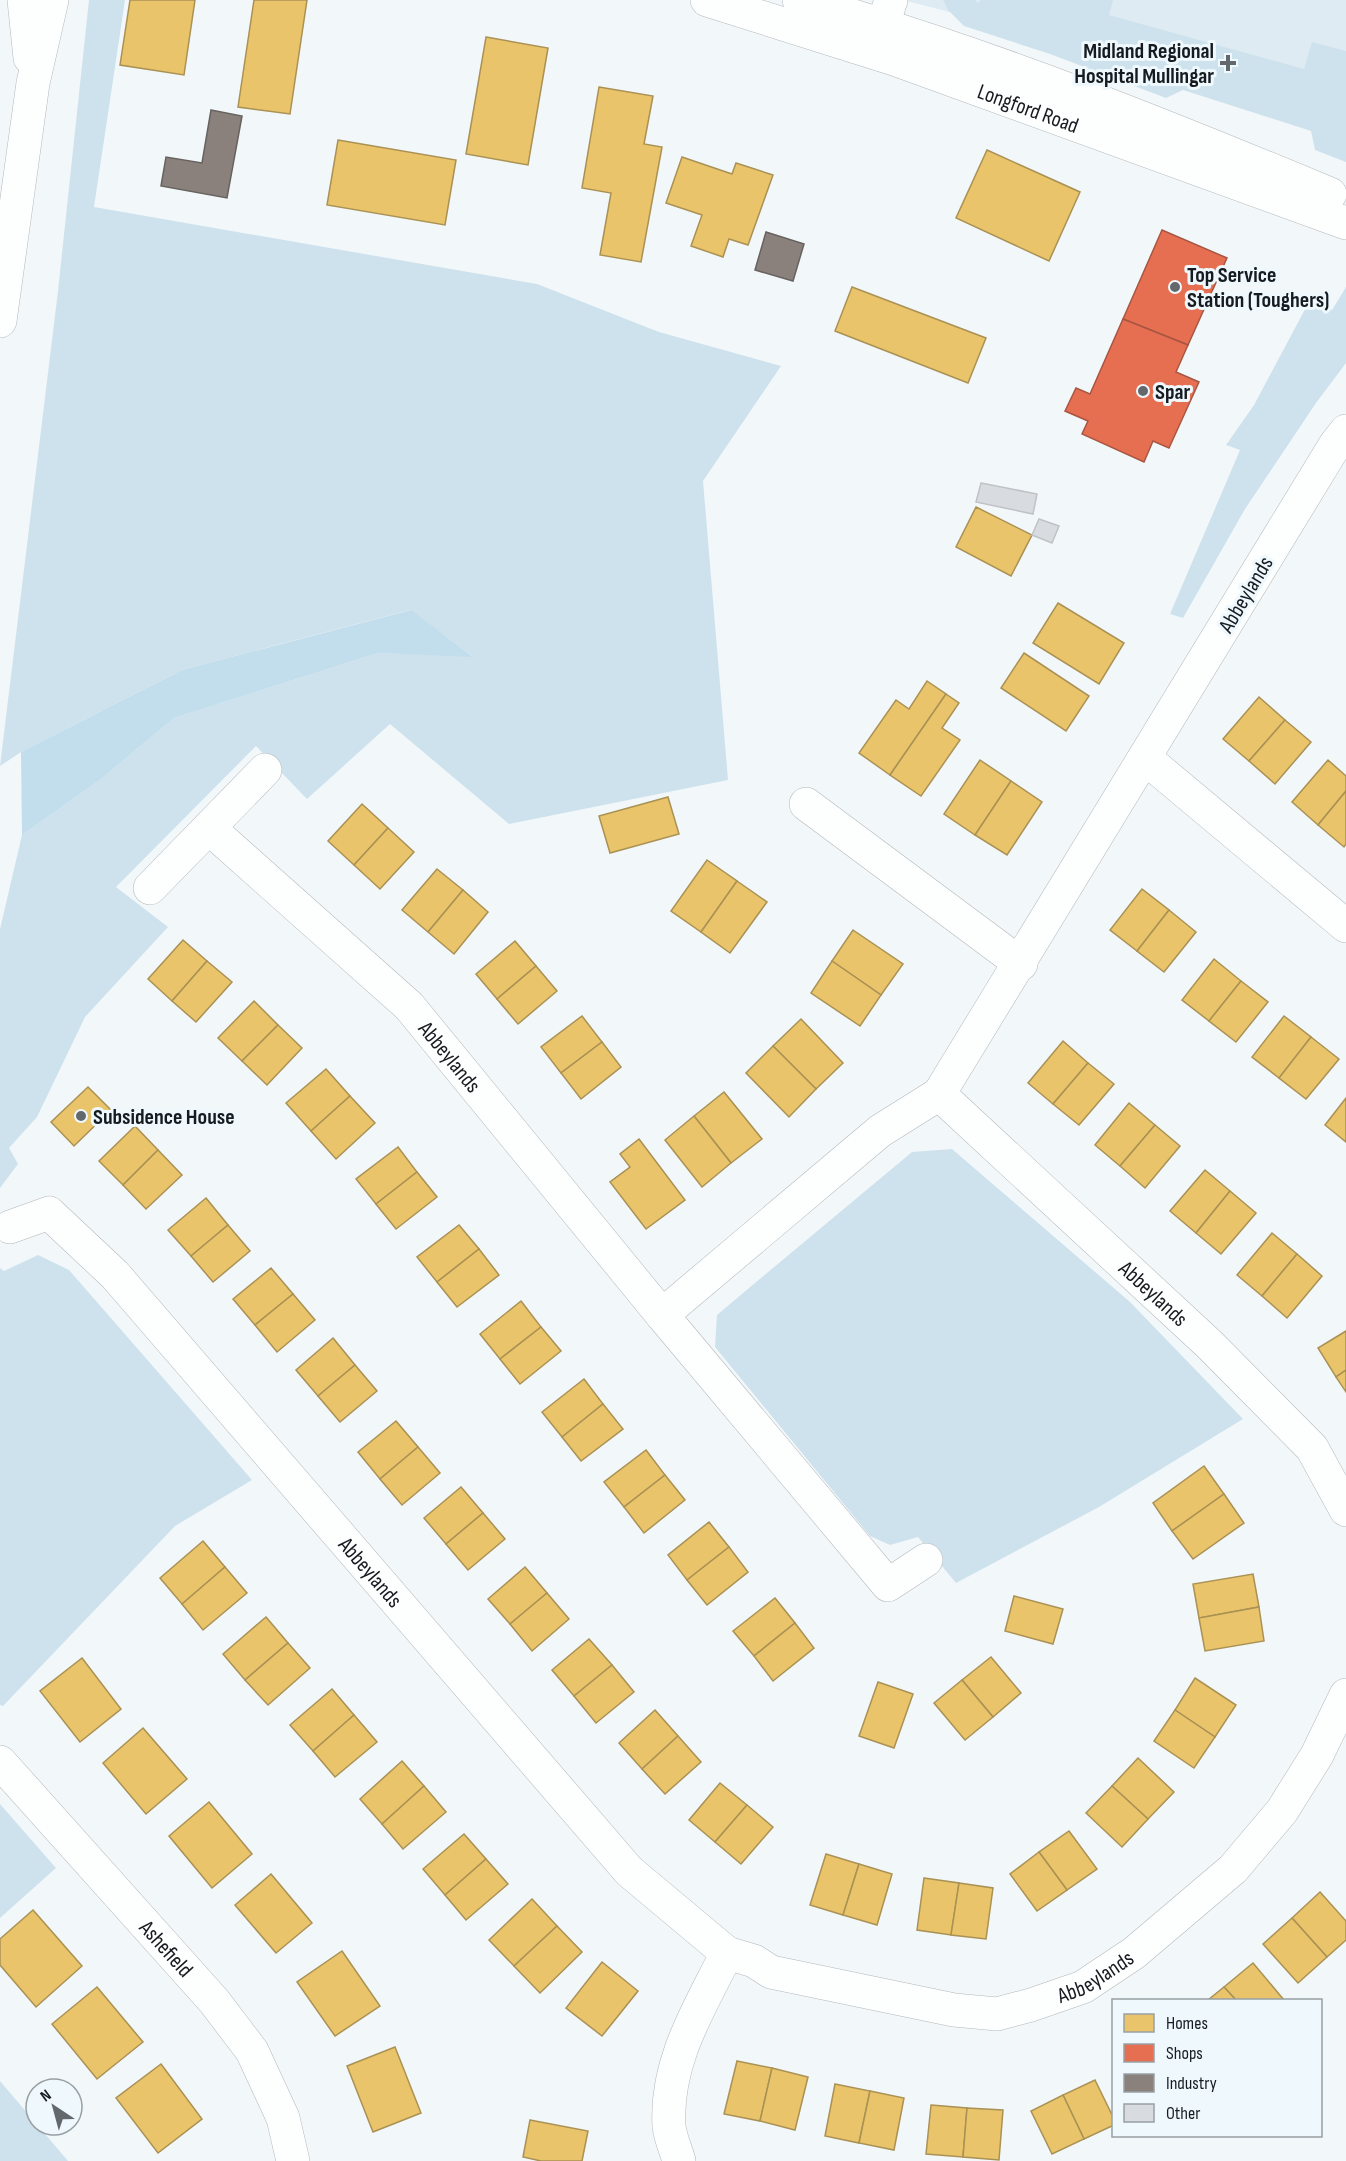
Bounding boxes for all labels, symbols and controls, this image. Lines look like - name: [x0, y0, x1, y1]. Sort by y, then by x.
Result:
- place label: Midland Regional Hospital Mullingar: [1074, 38, 1214, 90]
- marker: Midland Regional Hospital Mullingar: [1219, 54, 1237, 72]
- street label: Longford Road: [974, 78, 1082, 140]
- place label: Top Service Station (Toughers): [1187, 262, 1329, 314]
- marker: Top Service Station (Toughers): [1168, 280, 1182, 294]
- place label: Spar: [1155, 379, 1191, 406]
- marker: Spar: [1136, 384, 1150, 398]
- street label: Abbeylands: [1213, 552, 1280, 639]
- street label: Abbeylands: [411, 1016, 486, 1099]
- place label: Subsidence House: [93, 1104, 235, 1131]
- marker: Subsidence House: [74, 1109, 88, 1123]
- street label: Abbeylands: [1112, 1255, 1193, 1333]
- street label: Abbeylands: [331, 1531, 408, 1614]
- street label: Ashefield: [132, 1914, 198, 1983]
- street label: Abbeylands: [1053, 1945, 1139, 2010]
- legend: [1112, 1999, 1322, 2137]
- text: Homes: [1166, 2013, 1208, 2034]
- text: Shops: [1166, 2043, 1203, 2064]
- text: Industry: [1166, 2073, 1217, 2094]
- north arrow: [24, 2077, 84, 2137]
- text: N: [37, 2086, 55, 2106]
- text: Other: [1166, 2103, 1200, 2124]

